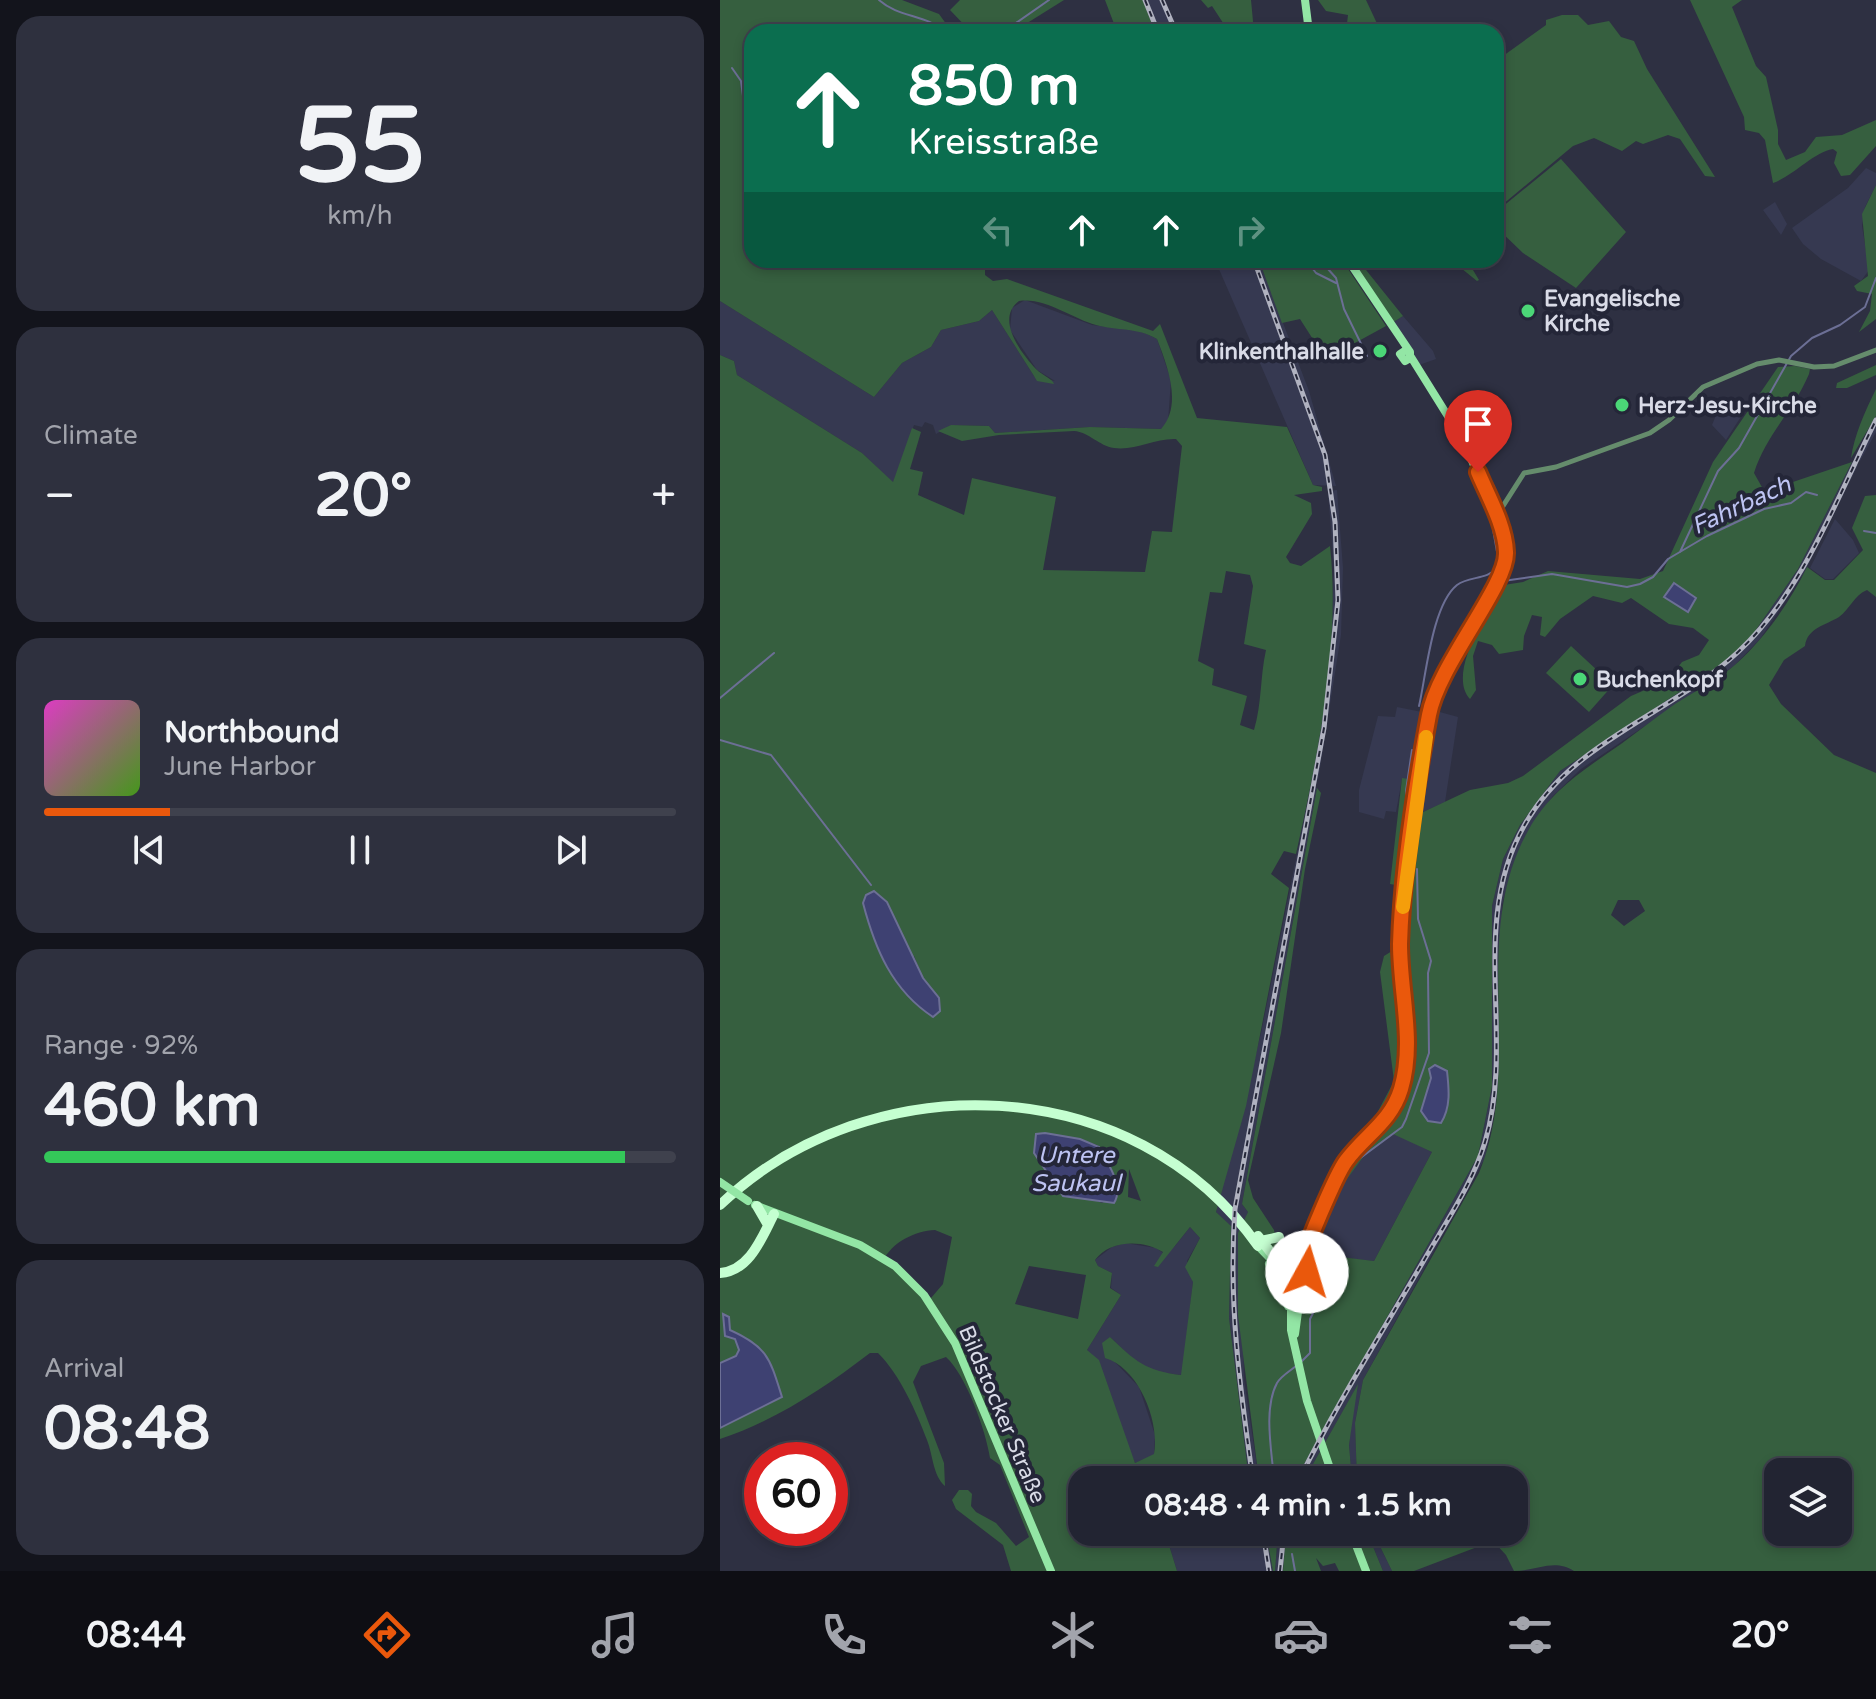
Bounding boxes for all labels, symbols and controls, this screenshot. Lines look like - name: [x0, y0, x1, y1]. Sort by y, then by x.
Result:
- text: 850 m: [908, 53, 1079, 120]
- icon: ahead: [776, 56, 880, 160]
- text: 55: [295, 85, 425, 210]
- text: Kreisstraße: [908, 121, 1099, 164]
- text: km/h: [327, 200, 393, 231]
- icon: left: [976, 208, 1020, 252]
- icon: ahead: [1060, 208, 1104, 252]
- icon: ahead: [1144, 208, 1188, 252]
- icon: right: [1228, 208, 1272, 252]
- place label: Evangelische Kirche: [1544, 286, 1680, 337]
- marker: Evangelische Kirche: [1519, 302, 1537, 320]
- place label: Klinkenthalhalle: [1199, 339, 1364, 365]
- marker: Klinkenthalhalle: [1371, 342, 1389, 360]
- pin: [1444, 390, 1512, 472]
- place label: Herz-Jesu-Kirche: [1638, 393, 1817, 419]
- marker: Herz-Jesu-Kirche: [1613, 396, 1631, 414]
- icon: arrive: [1456, 402, 1500, 446]
- text: Climate: [44, 420, 138, 451]
- text: 20°: [314, 460, 412, 532]
- water label: Fahrbach: [1687, 469, 1797, 541]
- text: −: [44, 470, 75, 523]
- text: +: [651, 470, 676, 523]
- place label: Buchenkopf: [1596, 667, 1723, 693]
- marker: Buchenkopf: [1571, 670, 1589, 688]
- text: Northbound: [164, 714, 340, 751]
- text: June Harbor: [164, 751, 316, 782]
- icon: previous: [127, 828, 171, 872]
- icon: pause: [338, 828, 382, 872]
- icon: next: [549, 828, 593, 872]
- text: Range · 92%: [44, 1030, 198, 1061]
- text: 460 km: [44, 1070, 260, 1142]
- water label: Untere Saukaul: [1031, 1141, 1124, 1198]
- position arrow: [1265, 1230, 1349, 1314]
- street label: Bildstocker Straße: [953, 1322, 1051, 1507]
- text: Arrival: [44, 1353, 124, 1384]
- text: 08:48: [44, 1393, 210, 1465]
- speed limit sign: 60: [744, 1442, 848, 1546]
- map controls: [1764, 1458, 1852, 1546]
- button: layers: [1764, 1458, 1852, 1546]
- text: 08:48 · 4 min · 1.5 km: [1144, 1487, 1452, 1524]
- icon: directions: [359, 1607, 415, 1663]
- icon: music: [587, 1607, 643, 1663]
- icon: phone: [816, 1607, 872, 1663]
- icon: climate: [1045, 1607, 1101, 1663]
- icon: car: [1273, 1607, 1329, 1663]
- icon: filters: [1502, 1607, 1558, 1663]
- text: 08:44: [86, 1614, 186, 1657]
- text: 20°: [1731, 1614, 1790, 1657]

